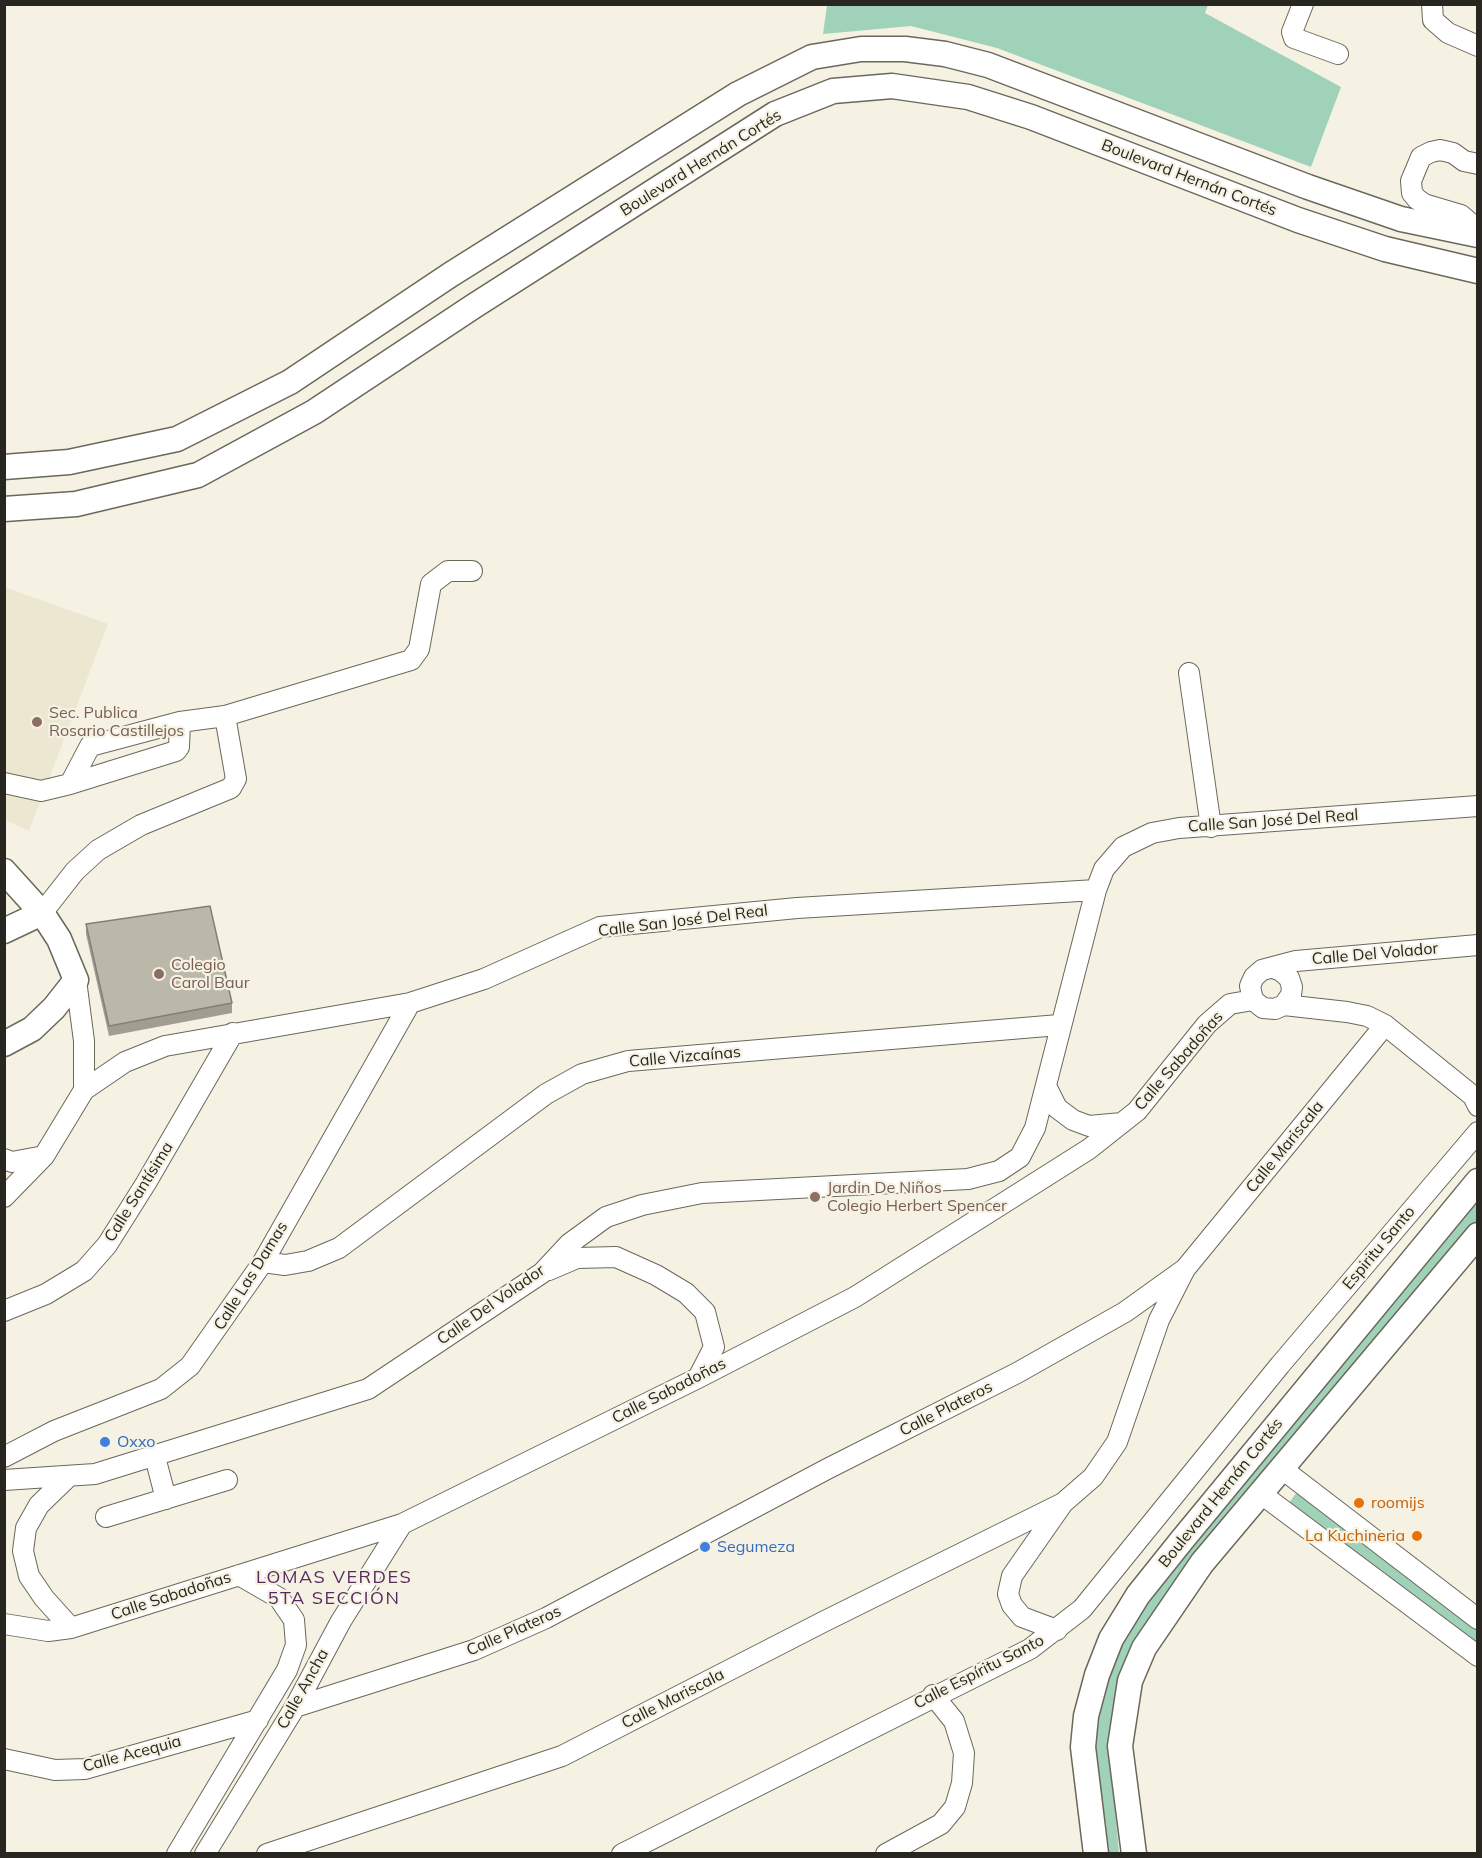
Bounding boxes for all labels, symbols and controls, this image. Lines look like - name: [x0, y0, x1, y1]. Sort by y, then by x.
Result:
- street label: Boulevard Hernán Cortés: [617, 106, 785, 220]
- street label: Boulevard Hernán Cortés: [1099, 136, 1279, 220]
- place label: Sec. Publica Rosario Castillejos: [49, 703, 184, 741]
- marker: Sec. Publica Rosario Castillejos: [30, 715, 44, 729]
- street label: Calle San José Del Real: [1187, 805, 1359, 837]
- street label: Calle San José Del Real: [597, 901, 769, 941]
- street label: Calle Del Volador: [1311, 939, 1439, 969]
- place label: Colegio Carol Baur: [171, 955, 250, 993]
- marker: Colegio Carol Baur: [152, 967, 166, 981]
- street label: Calle Sabadoñas: [1131, 1007, 1227, 1115]
- street label: Calle Vizcaínas: [628, 1043, 742, 1071]
- street label: Calle Mariscala: [1242, 1097, 1328, 1197]
- street label: Calle Santísima: [101, 1138, 177, 1246]
- place label: Jardin De Niños Colegio Herbert Spencer: [827, 1178, 1007, 1216]
- marker: Jardin De Niños Colegio Herbert Spencer: [808, 1190, 822, 1204]
- street label: Espiritu Santo: [1339, 1202, 1419, 1294]
- street label: Calle Las Damas: [210, 1218, 292, 1334]
- street label: Calle Del Volador: [434, 1261, 548, 1349]
- street label: Calle Sabadoñas: [609, 1354, 729, 1428]
- street label: Calle Plateros: [896, 1377, 996, 1441]
- street label: Boulevard Hernán Cortés: [1155, 1415, 1287, 1571]
- place label: Oxxo: [117, 1432, 155, 1452]
- marker: Oxxo: [98, 1435, 112, 1449]
- place label: roomijs: [1371, 1493, 1425, 1513]
- marker: roomijs: [1352, 1496, 1366, 1510]
- place label: La Kuchineria: [1305, 1526, 1405, 1546]
- marker: La Kuchineria: [1410, 1529, 1424, 1543]
- place label: Segumeza: [717, 1537, 795, 1557]
- marker: Segumeza: [698, 1540, 712, 1554]
- district label: LOMAS VERDES 5TA SECCIÓN: [256, 1567, 412, 1610]
- street label: Calle Sabadoñas: [109, 1568, 233, 1624]
- street label: Calle Plateros: [464, 1602, 564, 1660]
- street label: Calle Espíritu Santo: [911, 1631, 1047, 1713]
- street label: Calle Ancha: [273, 1646, 333, 1732]
- street label: Calle Mariscala: [619, 1665, 727, 1733]
- street label: Calle Acequia: [81, 1732, 183, 1776]

